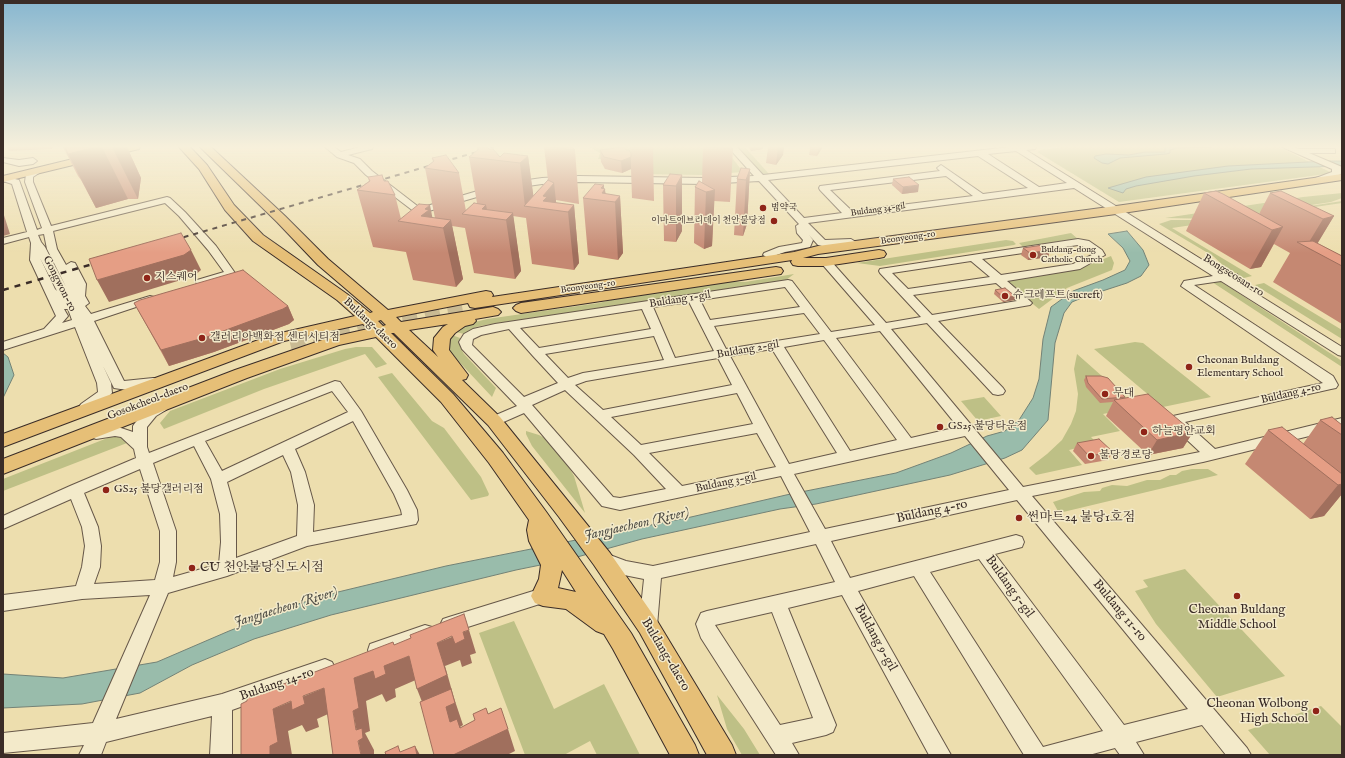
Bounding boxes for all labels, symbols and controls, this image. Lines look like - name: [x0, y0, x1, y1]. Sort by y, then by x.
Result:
- street label: Buldang 34-gil: [850, 201, 906, 219]
- marker: 범약국: [758, 203, 768, 213]
- place label: 범약국: [771, 203, 797, 213]
- place label: 이마트에브리데이 천안불당점: [651, 216, 766, 226]
- marker: 이마트에브리데이 천안불당점: [769, 216, 779, 226]
- street label: Beonyeong-ro: [880, 229, 936, 247]
- place label: Buldang-dong Catholic Church: [1041, 245, 1102, 266]
- marker: Buldang-dong Catholic Church: [1028, 250, 1038, 260]
- street label: Bongseosan-ro: [1200, 252, 1266, 300]
- street label: Gongwon-ro: [39, 254, 79, 314]
- place label: 지스퀘어: [155, 271, 198, 285]
- marker: 지스퀘어: [142, 273, 152, 283]
- street label: Beonyeong-ro: [560, 278, 616, 296]
- street label: Buldang 1-gil: [648, 289, 712, 311]
- place label: 슈크레프트(sucreft): [1013, 289, 1103, 303]
- marker: 슈크레프트(sucreft): [1000, 291, 1010, 301]
- street label: Buldang-daero: [340, 296, 400, 352]
- place label: 갤러리아백화점 센터시티점: [210, 331, 340, 345]
- marker: 갤러리아백화점 센터시티점: [197, 333, 207, 343]
- street label: Buldang 2-gil: [716, 338, 780, 362]
- place label: Cheonan Buldang Elementary School: [1197, 354, 1283, 380]
- marker: Cheonan Buldang Elementary School: [1184, 362, 1194, 372]
- street label: Gosokcheol-daero: [106, 381, 190, 423]
- street label: Buldang 4-ro: [1260, 381, 1322, 407]
- place label: 무대: [1113, 387, 1134, 401]
- marker: 무대: [1100, 389, 1110, 399]
- place label: GS25 불당타운점: [948, 420, 1027, 434]
- marker: GS25 불당타운점: [935, 422, 945, 432]
- place label: 하늘평안교회: [1152, 425, 1216, 439]
- marker: 하늘평안교회: [1139, 427, 1149, 437]
- place label: 불당경로당: [1099, 449, 1152, 463]
- marker: 불당경로당: [1086, 451, 1096, 461]
- street label: Buldang 3-gil: [694, 470, 758, 496]
- place label: GS25 불당갤러리점: [114, 483, 204, 497]
- marker: GS25 불당갤러리점: [101, 485, 111, 495]
- street label: Buldang 4-ro: [895, 497, 969, 527]
- water label: Jangjaecheon (River): [583, 505, 691, 545]
- place label: 썬마트24 불당1호점: [1027, 510, 1135, 526]
- marker: 썬마트24 불당1호점: [1014, 513, 1024, 523]
- street label: Buldang 5-gil: [981, 553, 1037, 621]
- place label: CU 천안불당신도시점: [200, 560, 324, 576]
- marker: CU 천안불당신도시점: [187, 563, 197, 573]
- street label: Buldang 11-ro: [1089, 577, 1149, 645]
- water label: Jangjaecheon (River): [232, 584, 340, 632]
- marker: Cheonan Buldang Middle School: [1232, 591, 1242, 601]
- street label: Buldang 9-gil: [850, 602, 900, 674]
- place label: Cheonan Buldang Middle School: [1189, 602, 1285, 633]
- street label: Buldang-daero: [637, 616, 693, 694]
- street label: Buldang 14-ro: [238, 665, 316, 705]
- place label: Cheonan Wolbong High School: [1206, 696, 1308, 727]
- marker: Cheonan Wolbong High School: [1311, 706, 1321, 716]

